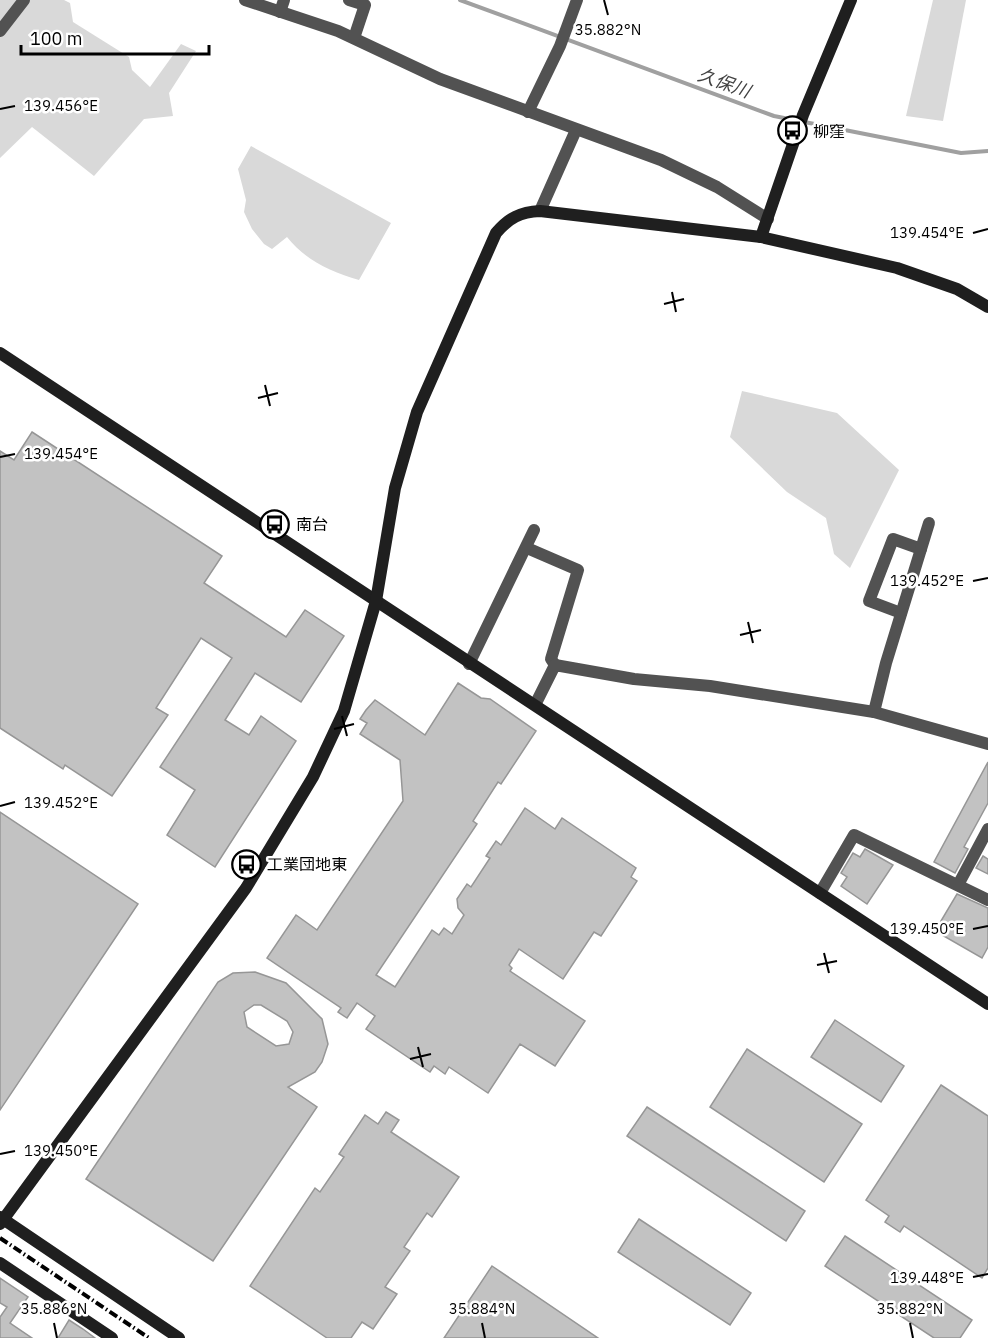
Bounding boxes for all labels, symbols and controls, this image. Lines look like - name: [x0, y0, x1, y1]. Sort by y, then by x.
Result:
- scale bar: [21, 18, 208, 56]
- text: 35.882°N: [575, 20, 641, 39]
- text: 100 m: [30, 27, 82, 50]
- water label: 久保川: [695, 62, 755, 103]
- text: 139.456°E: [24, 96, 98, 115]
- bus stop icon: 柳窪: [776, 115, 808, 147]
- place label: 柳窪: [813, 121, 845, 141]
- text: 139.454°E: [890, 223, 964, 242]
- text: 139.454°E: [24, 444, 98, 463]
- bus stop icon: 南台: [259, 508, 291, 540]
- place label: 南台: [296, 514, 328, 534]
- text: 139.452°E: [890, 571, 964, 590]
- text: 139.452°E: [24, 793, 98, 812]
- bus stop icon: 工業団地東: [230, 848, 262, 880]
- place label: 工業団地東: [267, 854, 347, 874]
- text: 139.450°E: [890, 919, 964, 938]
- text: 139.450°E: [24, 1141, 98, 1160]
- text: 139.448°E: [890, 1268, 964, 1287]
- text: 35.886°N: [21, 1299, 87, 1318]
- text: 35.884°N: [449, 1299, 515, 1318]
- text: 35.882°N: [877, 1299, 943, 1318]

